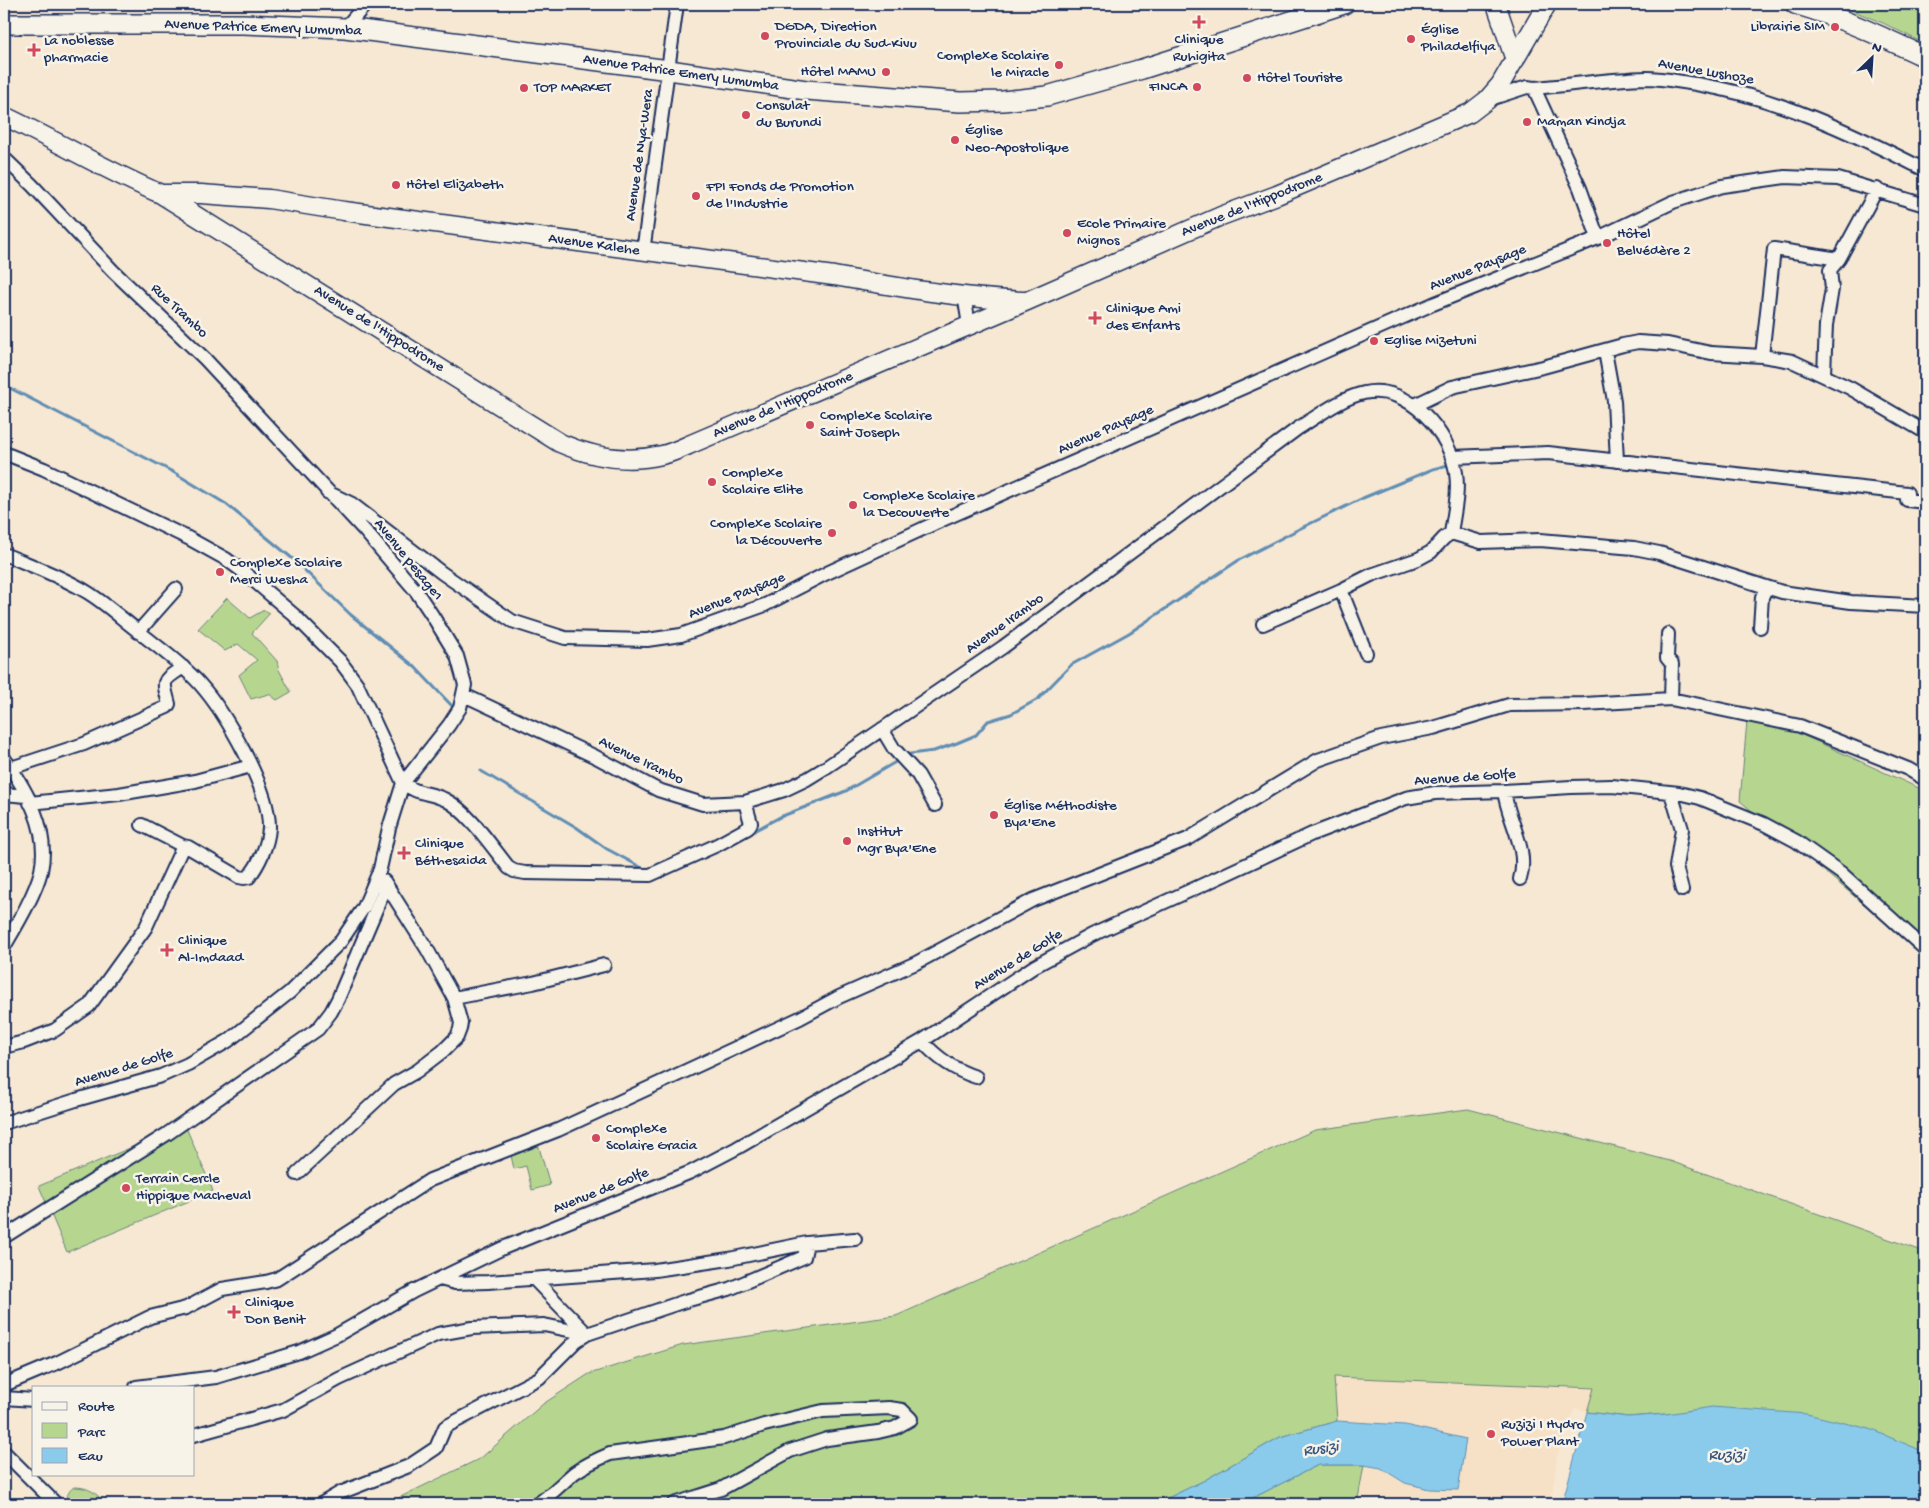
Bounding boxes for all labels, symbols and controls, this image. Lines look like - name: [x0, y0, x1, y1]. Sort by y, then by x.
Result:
- marker: Clinique Ruhigita: [1192, 15, 1206, 29]
- street label: Avenue Patrice Emery Lumumba: [164, 16, 363, 40]
- place label: DGDA, Direction Provinciale du Sud-Kivu: [774, 18, 917, 53]
- place label: Librairie SIM: [1751, 18, 1826, 36]
- place label: Église Philadelfiya: [1420, 21, 1496, 56]
- marker: Librairie SIM: [1829, 21, 1841, 33]
- marker: DGDA, Direction Provinciale du Sud-Kivu: [759, 30, 771, 42]
- place label: Clinique Ruhigita: [1173, 31, 1226, 66]
- place label: La noblesse pharmacie: [43, 32, 114, 67]
- north arrow: [1846, 32, 1896, 82]
- marker: Église Philadelfiya: [1405, 33, 1417, 45]
- text: N: [1869, 39, 1884, 58]
- marker: La noblesse pharmacie: [28, 44, 40, 56]
- place label: Complexe Scolaire le Miracle: [937, 47, 1049, 82]
- street label: Avenue Patrice Emery Lumumba: [582, 50, 781, 96]
- street label: Avenue Lushoze: [1657, 55, 1756, 89]
- marker: Complexe Scolaire le Miracle: [1053, 59, 1065, 71]
- place label: Hôtel MAMU: [801, 63, 876, 81]
- marker: Hôtel MAMU: [880, 66, 892, 78]
- place label: Hôtel Touriste: [1257, 69, 1343, 87]
- marker: Hôtel Touriste: [1241, 72, 1253, 84]
- place label: FINCA: [1148, 78, 1188, 96]
- place label: TOP MARKET: [533, 79, 612, 97]
- marker: FINCA: [1191, 81, 1203, 93]
- marker: TOP MARKET: [518, 82, 530, 94]
- street label: Avenue de Nya-Wera: [622, 87, 658, 222]
- place label: Consulat du Burundi: [756, 97, 822, 132]
- marker: Consulat du Burundi: [740, 109, 752, 121]
- place label: Maman Kindja: [1537, 113, 1626, 131]
- marker: Maman Kindja: [1521, 116, 1533, 128]
- place label: Église Neo-Apostolique: [965, 122, 1069, 157]
- marker: Église Neo-Apostolique: [949, 134, 961, 146]
- street label: Avenue de l'Hippodrome: [1179, 168, 1325, 242]
- place label: Hôtel Elizabeth: [406, 176, 504, 194]
- place label: FPI Fonds de Promotion de l'Industrie: [705, 178, 854, 213]
- marker: Hôtel Elizabeth: [390, 179, 402, 191]
- marker: FPI Fonds de Promotion de l'Industrie: [690, 190, 702, 202]
- place label: Ecole Primaire Mignos: [1077, 215, 1166, 250]
- place label: Hôtel Belvédère 2: [1616, 225, 1691, 260]
- marker: Ecole Primaire Mignos: [1061, 227, 1073, 239]
- street label: Avenue Kalehe: [547, 230, 641, 260]
- marker: Hôtel Belvédère 2: [1601, 237, 1613, 249]
- street label: Avenue Paysage: [1427, 240, 1529, 296]
- street label: Rue Trambo: [147, 280, 212, 342]
- street label: Avenue de l'Hippodrome: [310, 281, 448, 377]
- place label: Clinique Ami des Enfants: [1106, 300, 1181, 335]
- marker: Clinique Ami des Enfants: [1088, 311, 1102, 325]
- place label: Eglise Mizetuni: [1384, 332, 1477, 350]
- marker: Eglise Mizetuni: [1368, 335, 1380, 347]
- street label: Avenue de l'Hippodrome: [710, 367, 856, 443]
- street label: Avenue Paysage: [1055, 401, 1157, 459]
- place label: Complexe Scolaire Saint Joseph: [820, 407, 932, 442]
- marker: Complexe Scolaire Saint Joseph: [804, 419, 816, 431]
- place label: Complexe Scolaire Elite: [722, 464, 803, 499]
- marker: Complexe Scolaire Elite: [706, 476, 718, 488]
- place label: Complexe Scolaire la Decouverte: [863, 487, 975, 522]
- marker: Complexe Scolaire la Decouverte: [847, 499, 859, 511]
- street label: Avenue pesage1: [370, 515, 446, 605]
- place label: Complexe Scolaire la Découverte: [710, 515, 822, 550]
- marker: Complexe Scolaire la Découverte: [826, 527, 838, 539]
- place label: Complexe Scolaire Merci Wesha: [230, 554, 342, 589]
- marker: Complexe Scolaire Merci Wesha: [214, 566, 226, 578]
- street label: Avenue Paysage: [686, 568, 788, 624]
- street label: Avenue Irambo: [962, 589, 1048, 658]
- street label: Avenue Irambo: [596, 733, 687, 789]
- street label: Avenue de Golfe: [1414, 765, 1517, 791]
- place label: Église Méthodiste Bya'Ene: [1003, 797, 1117, 832]
- marker: Église Méthodiste Bya'Ene: [988, 809, 1000, 821]
- place label: Institut Mgr Bya'Ene: [857, 823, 936, 858]
- place label: Clinique Béthesaida: [414, 835, 487, 870]
- marker: Institut Mgr Bya'Ene: [841, 835, 853, 847]
- marker: Clinique Béthesaida: [397, 846, 411, 860]
- street label: Avenue de Golfe: [970, 925, 1066, 995]
- place label: Clinique Al-Imdaad: [178, 932, 245, 967]
- marker: Clinique Al-Imdaad: [160, 943, 174, 957]
- street label: Avenue de Golfe: [73, 1044, 175, 1091]
- place label: Complexe Scolaire Gracia: [606, 1120, 698, 1155]
- marker: Complexe Scolaire Gracia: [590, 1132, 602, 1144]
- street label: Avenue de Golfe: [551, 1164, 652, 1218]
- place label: Terrain Cercle Hippique Macheval: [135, 1170, 251, 1205]
- marker: Terrain Cercle Hippique Macheval: [120, 1182, 132, 1194]
- place label: Clinique Don Benit: [244, 1294, 307, 1329]
- marker: Clinique Don Benit: [227, 1305, 241, 1319]
- legend: [32, 1386, 195, 1476]
- text: Route: [78, 1398, 115, 1416]
- place label: Ruzizi I Hydro Power Plant: [1500, 1416, 1584, 1451]
- text: Parc: [77, 1424, 106, 1442]
- marker: Ruzizi I Hydro Power Plant: [1485, 1428, 1497, 1440]
- water label: Rusizi: [1302, 1438, 1342, 1462]
- water label: Ruzizi: [1709, 1447, 1747, 1466]
- text: Eau: [78, 1448, 103, 1466]

